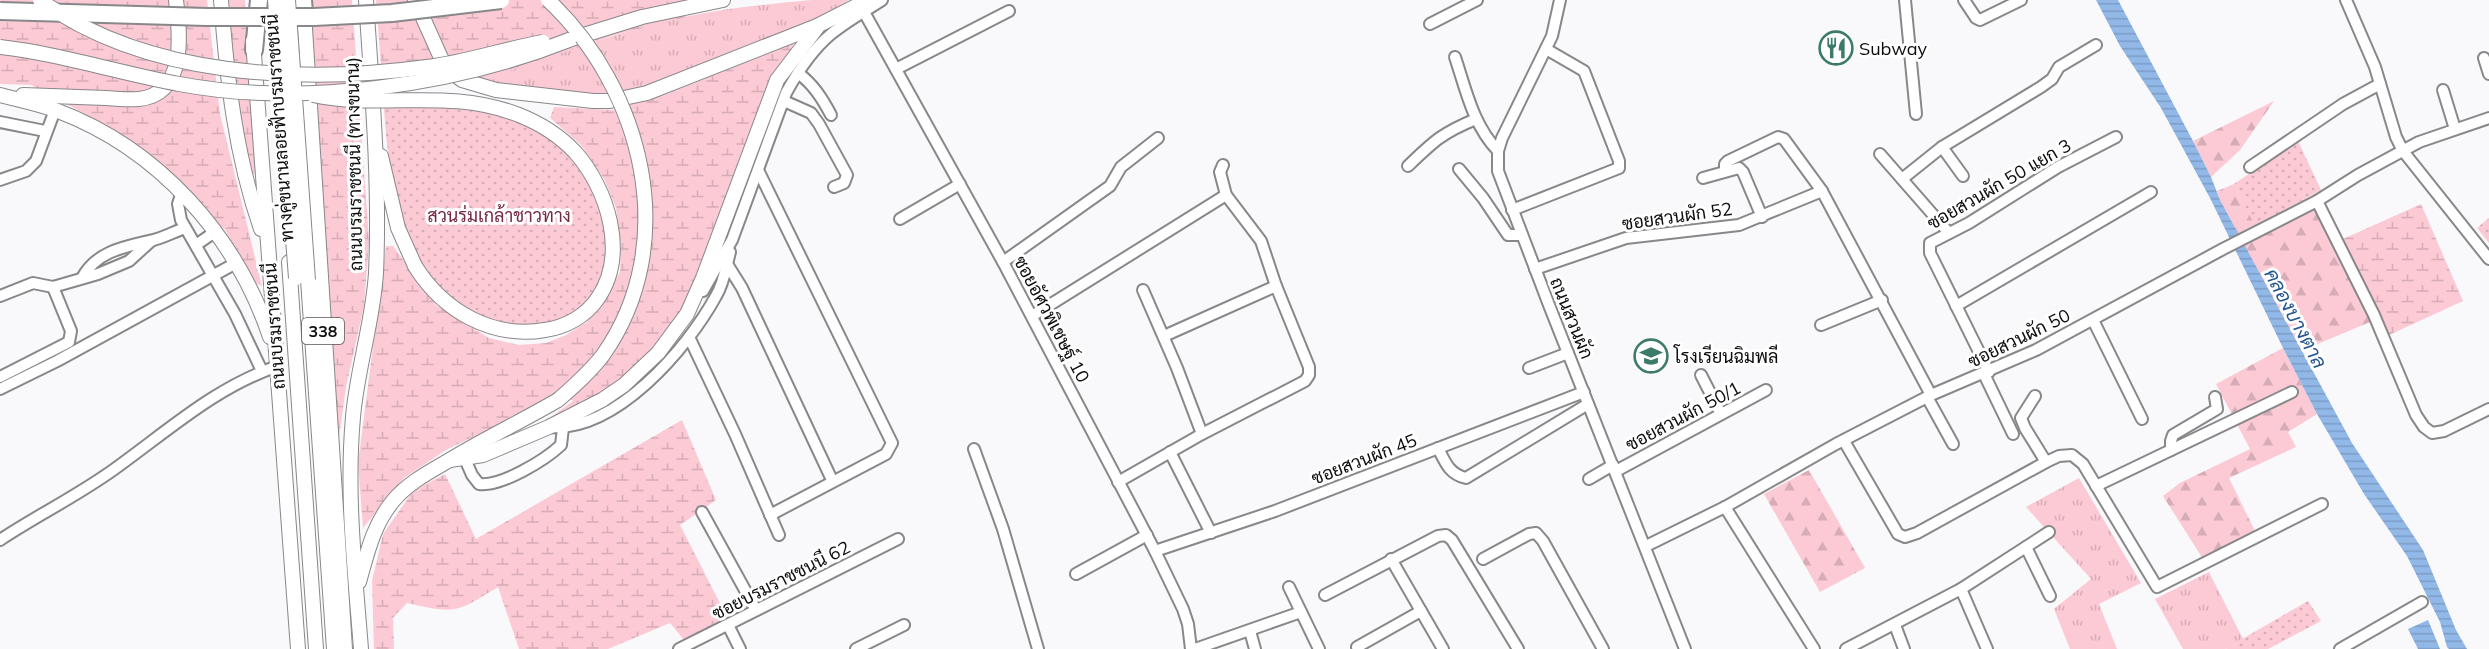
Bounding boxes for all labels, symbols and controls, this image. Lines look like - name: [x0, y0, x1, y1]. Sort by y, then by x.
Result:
- street label: ทางคู่ขนานลอยฟ้าบรมราชชนนี: [259, 13, 300, 243]
- restaurant icon: Subway: [1818, 30, 1854, 66]
- place label: Subway: [1859, 37, 1927, 60]
- street label: ถนนบรมราชชนนี (ทางขนาน): [340, 57, 367, 271]
- street label: ซอยสวนผัก 50 แยก 3: [1923, 133, 2075, 235]
- street label: ซอยสวนผัก 52: [1620, 197, 1734, 235]
- park label: สวนร่มเกล้าชาวทาง: [427, 204, 571, 227]
- street label: ซอยอัศวพิเชษฐ์ 10: [1008, 251, 1096, 387]
- street label: ถนนบรมราชชนนี: [257, 262, 290, 390]
- water label: คลองบางตาล: [2259, 264, 2333, 372]
- street label: ถนนสวนผัก: [1545, 274, 1599, 362]
- street label: ซอยสวนผัก 50: [1964, 303, 2074, 373]
- road number: 338: [302, 318, 344, 344]
- school or university icon: โรงเรียนฉิมพลี: [1633, 338, 1669, 374]
- place label: โรงเรียนฉิมพลี: [1673, 344, 1778, 368]
- street label: ซอยสวนผัก 50/1: [1622, 376, 1744, 456]
- street label: ซอยสวนผัก 45: [1308, 428, 1420, 490]
- street label: ซอยบรมราชชนนี 62: [708, 534, 854, 625]

